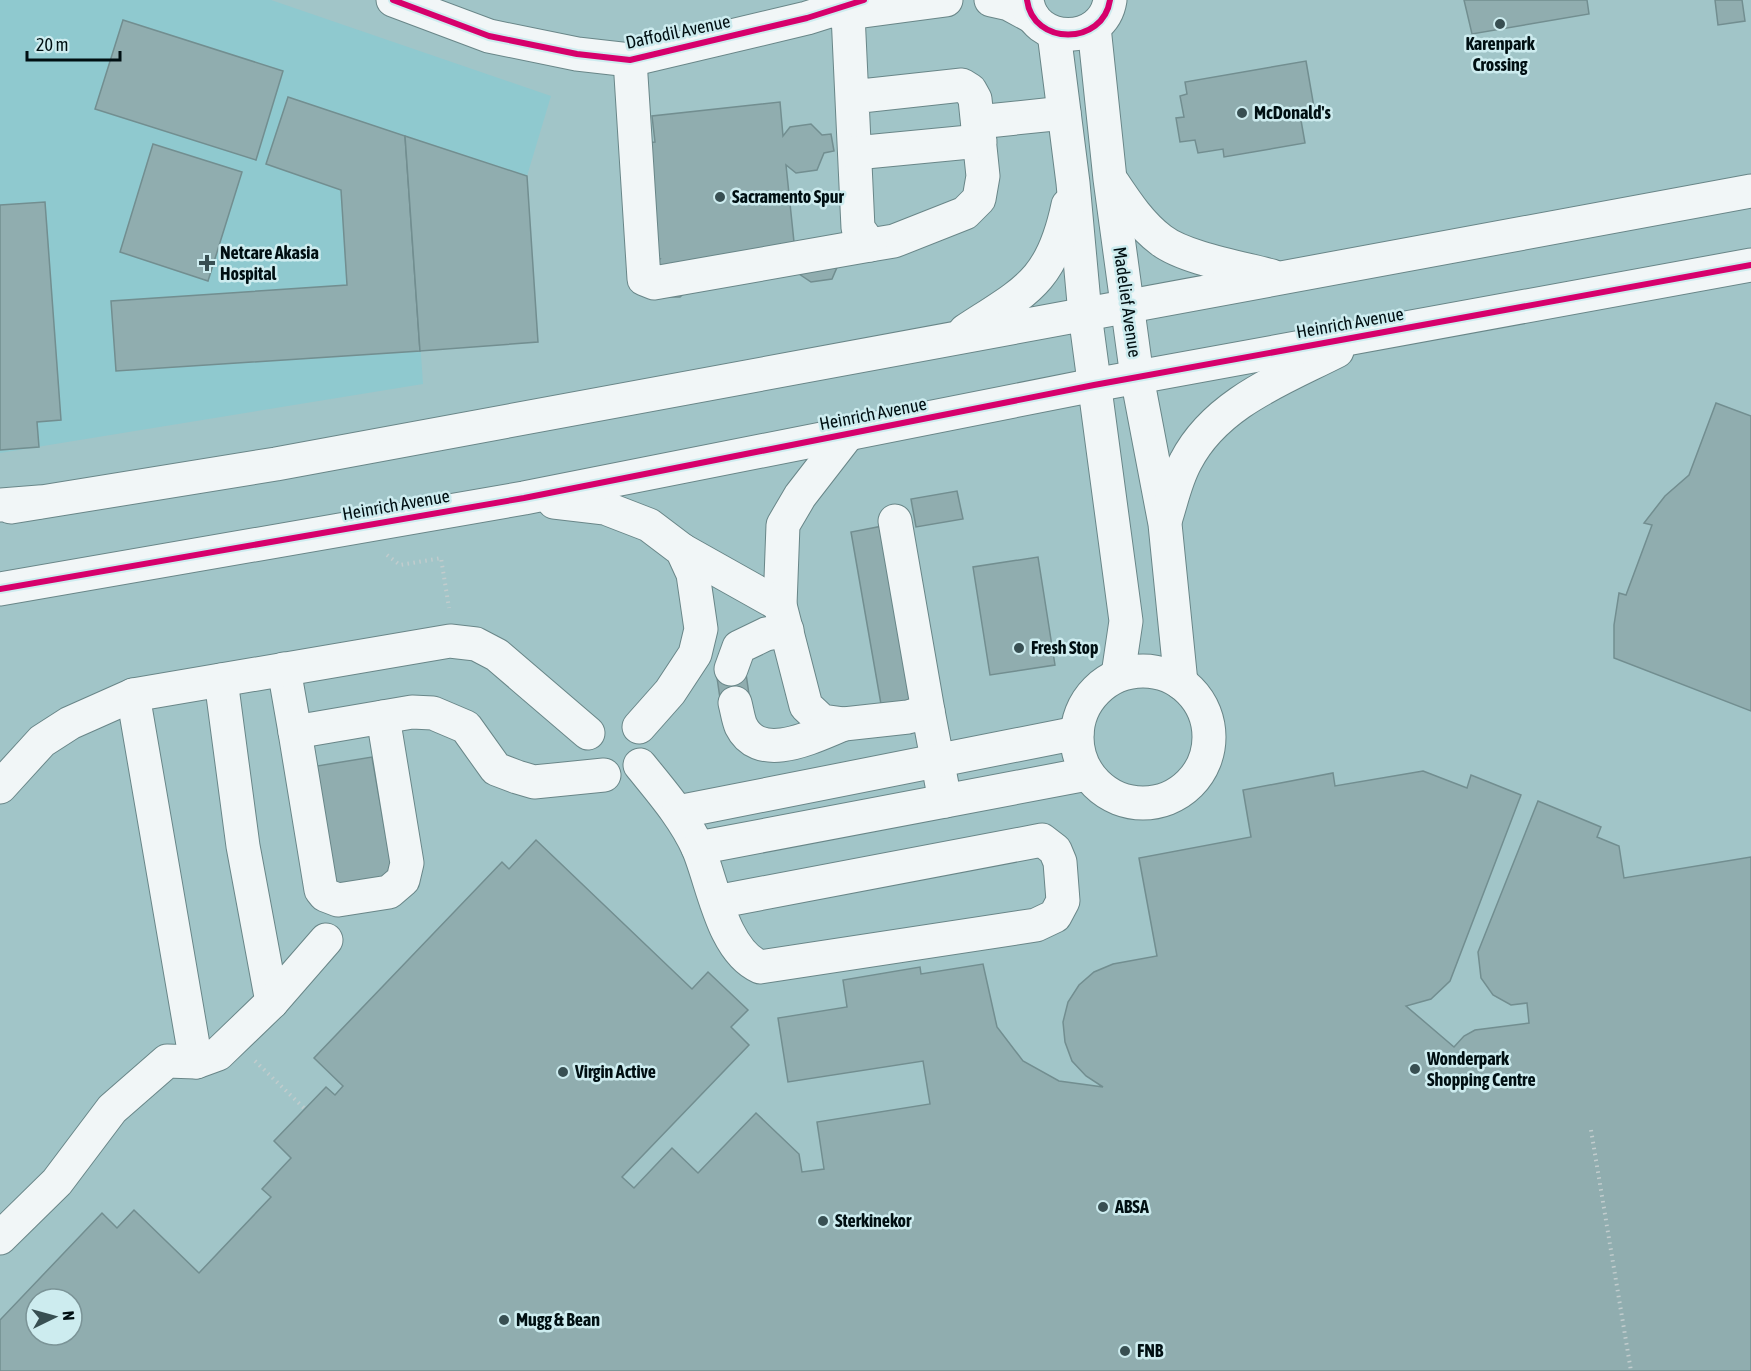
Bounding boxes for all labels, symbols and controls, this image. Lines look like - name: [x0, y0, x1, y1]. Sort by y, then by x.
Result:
- street label: Daffodil Avenue: [624, 10, 732, 53]
- marker: Karenpark Crossing: [1493, 17, 1507, 31]
- scale bar: [27, 24, 120, 62]
- place label: Karenpark Crossing: [1465, 33, 1536, 75]
- text: 20 m: [36, 34, 68, 55]
- place label: McDonald's: [1254, 102, 1331, 123]
- marker: McDonald's: [1235, 106, 1249, 120]
- place label: Sacramento Spur: [732, 186, 844, 207]
- marker: Sacramento Spur: [713, 190, 727, 204]
- place label: Netcare Akasia Hospital: [220, 242, 319, 284]
- street label: Madelief Avenue: [1109, 245, 1146, 359]
- marker: Netcare Akasia Hospital: [198, 254, 216, 272]
- street label: Heinrich Avenue: [1295, 303, 1405, 342]
- street label: Heinrich Avenue: [818, 393, 928, 434]
- street label: Heinrich Avenue: [341, 485, 451, 524]
- place label: Fresh Stop: [1031, 637, 1098, 658]
- marker: Fresh Stop: [1012, 641, 1026, 655]
- place label: Wonderpark Shopping Centre: [1426, 1048, 1536, 1090]
- place label: Virgin Active: [574, 1061, 656, 1082]
- marker: Wonderpark Shopping Centre: [1408, 1062, 1422, 1076]
- marker: Virgin Active: [556, 1065, 570, 1079]
- place label: ABSA: [1114, 1196, 1149, 1217]
- marker: ABSA: [1096, 1200, 1110, 1214]
- place label: Sterkinekor: [835, 1210, 912, 1231]
- marker: Sterkinekor: [816, 1214, 830, 1228]
- north arrow: [24, 1287, 84, 1347]
- place label: Mugg & Bean: [516, 1309, 600, 1330]
- text: N: [60, 1310, 78, 1321]
- marker: Mugg & Bean: [497, 1313, 511, 1327]
- place label: FNB: [1137, 1340, 1164, 1361]
- marker: FNB: [1118, 1344, 1132, 1358]

